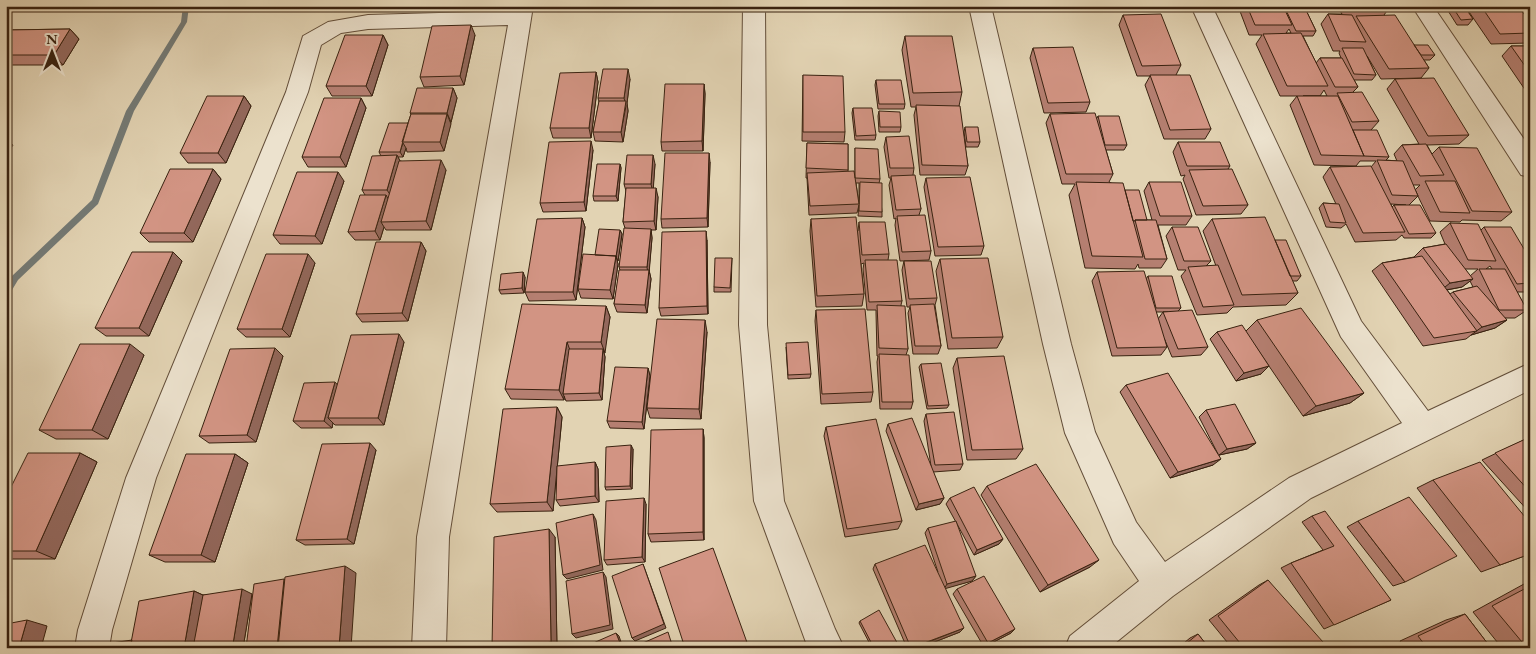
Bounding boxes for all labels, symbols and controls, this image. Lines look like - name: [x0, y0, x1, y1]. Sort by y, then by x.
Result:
- north arrow: [28, 28, 78, 78]
- text: N: [46, 30, 58, 48]

